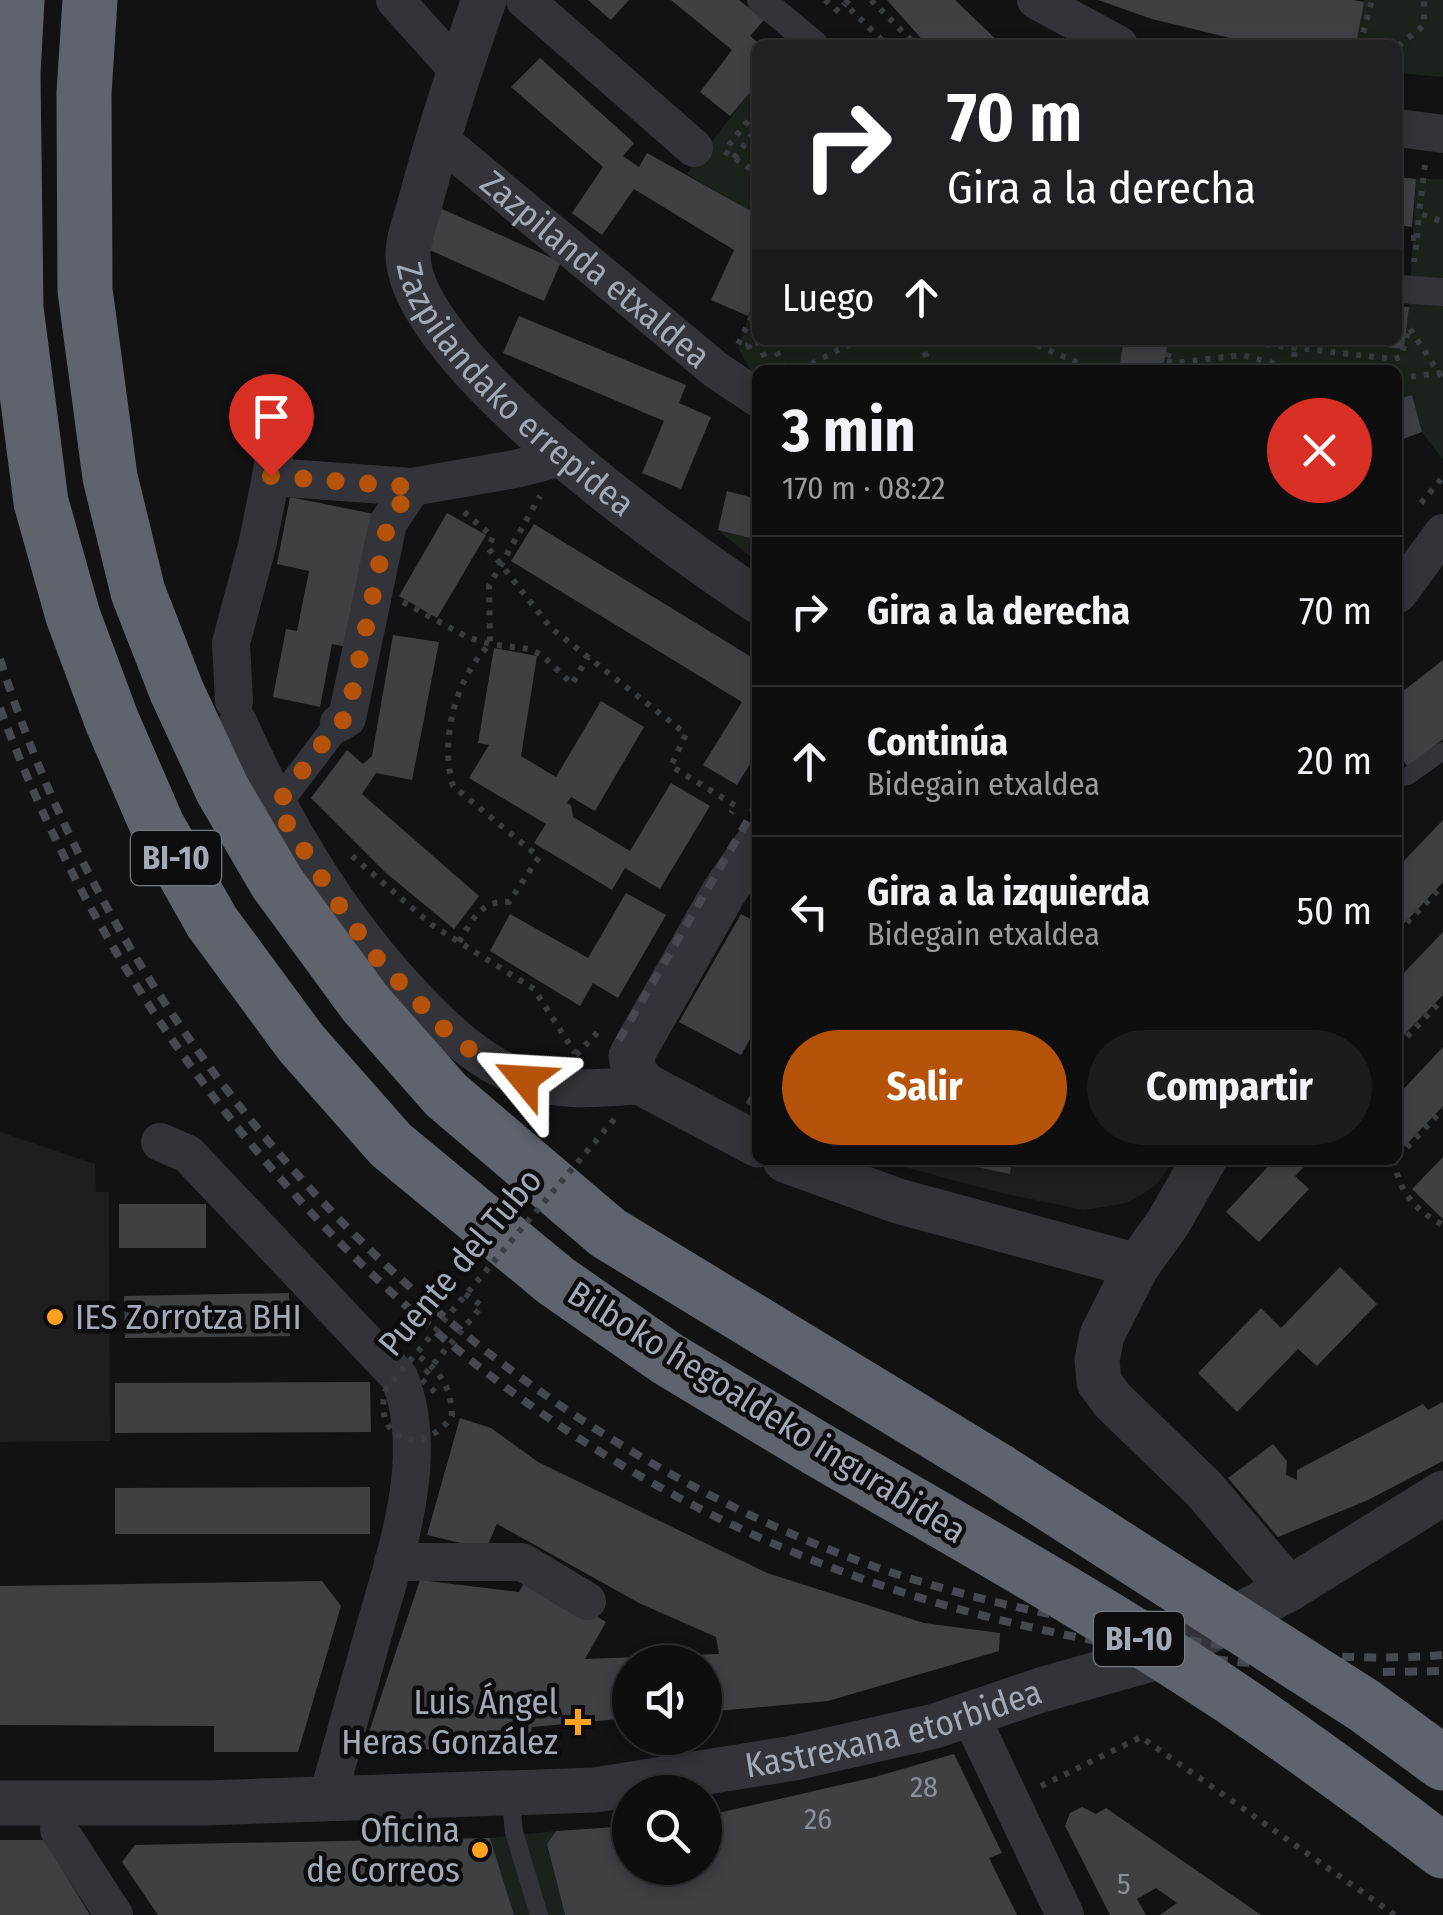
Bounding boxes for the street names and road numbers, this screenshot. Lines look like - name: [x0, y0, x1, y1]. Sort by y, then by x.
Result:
- street label: Zazpilanda etxaldea: [472, 162, 719, 377]
- street label: Zazpilandako errepidea: [388, 258, 642, 525]
- road number: BI-10: [131, 831, 221, 885]
- street label: Puente del Tubo: [369, 1160, 551, 1364]
- street label: Bilboko hegoaldeko ingurabidea: [560, 1272, 974, 1552]
- road number: BI-10: [1094, 1612, 1184, 1666]
- street label: Kastrexana etorbidea: [742, 1670, 1047, 1787]

